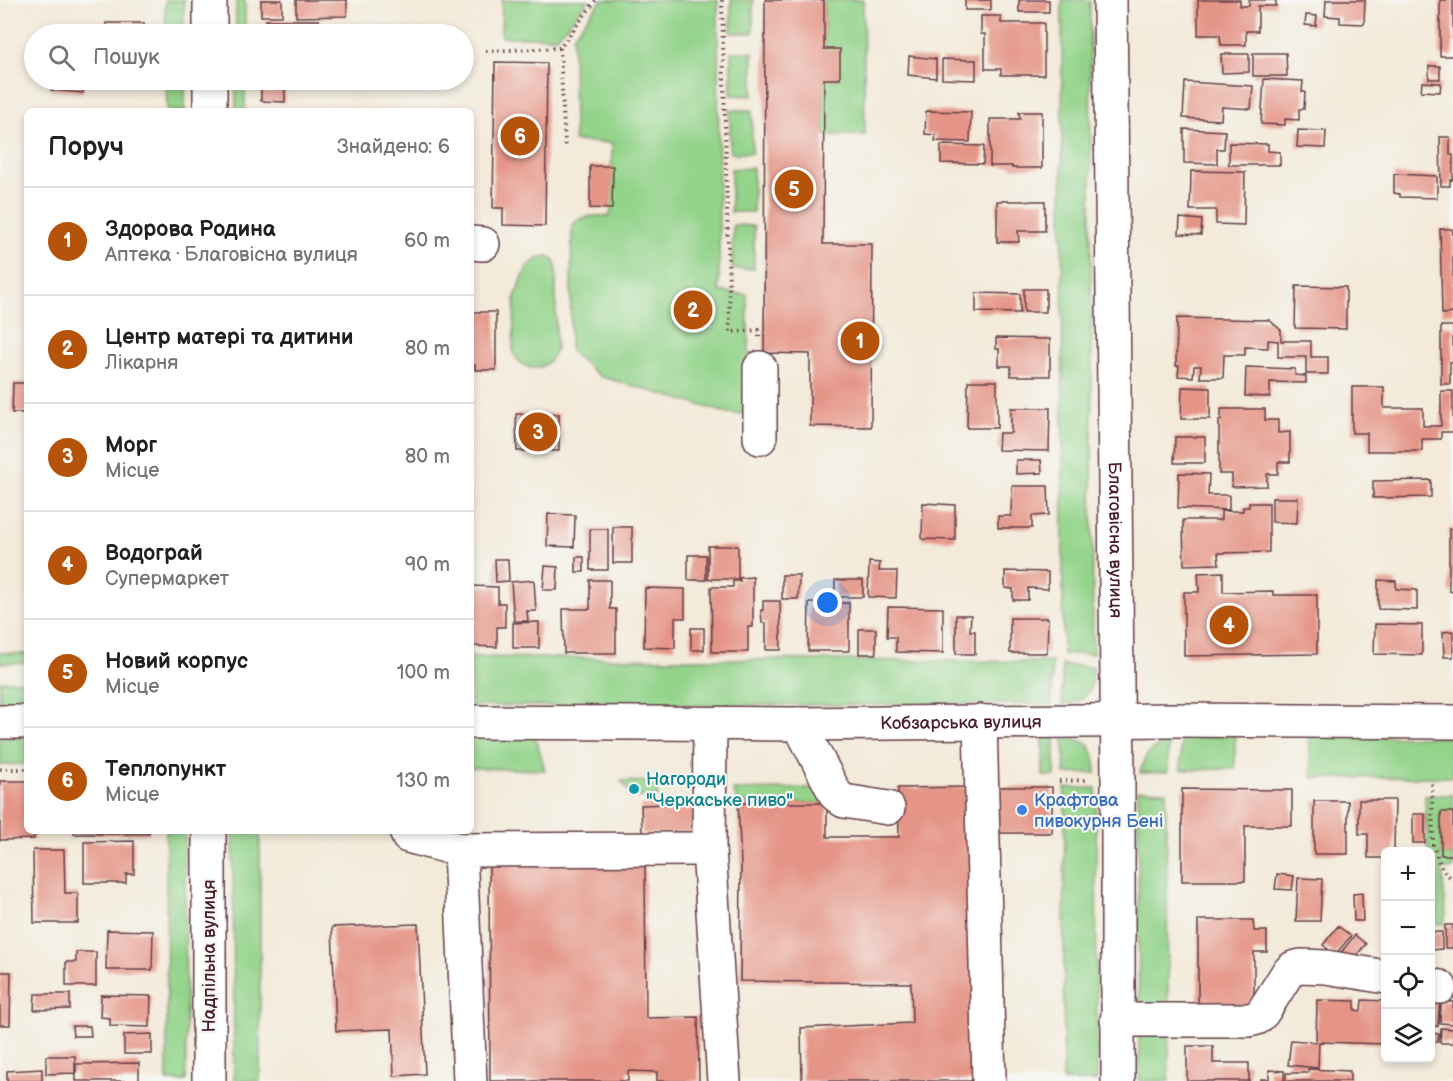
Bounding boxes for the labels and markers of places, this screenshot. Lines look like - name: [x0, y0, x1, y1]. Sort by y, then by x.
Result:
- pin: 6: [500, 114, 540, 158]
- pin: 5: [774, 166, 814, 212]
- pin: 2: [674, 288, 712, 332]
- pin: 1: [840, 318, 880, 364]
- pin: 3: [518, 410, 558, 454]
- pin: 4: [1210, 602, 1248, 648]
- place label: Нагороди "Черкаське пиво": [646, 769, 793, 811]
- marker: Нагороди "Черкаське пиво": [627, 782, 641, 796]
- place label: Крафтова пивокурня Бені: [1034, 790, 1163, 832]
- marker: Крафтова пивокурня Бені: [1015, 803, 1029, 817]

